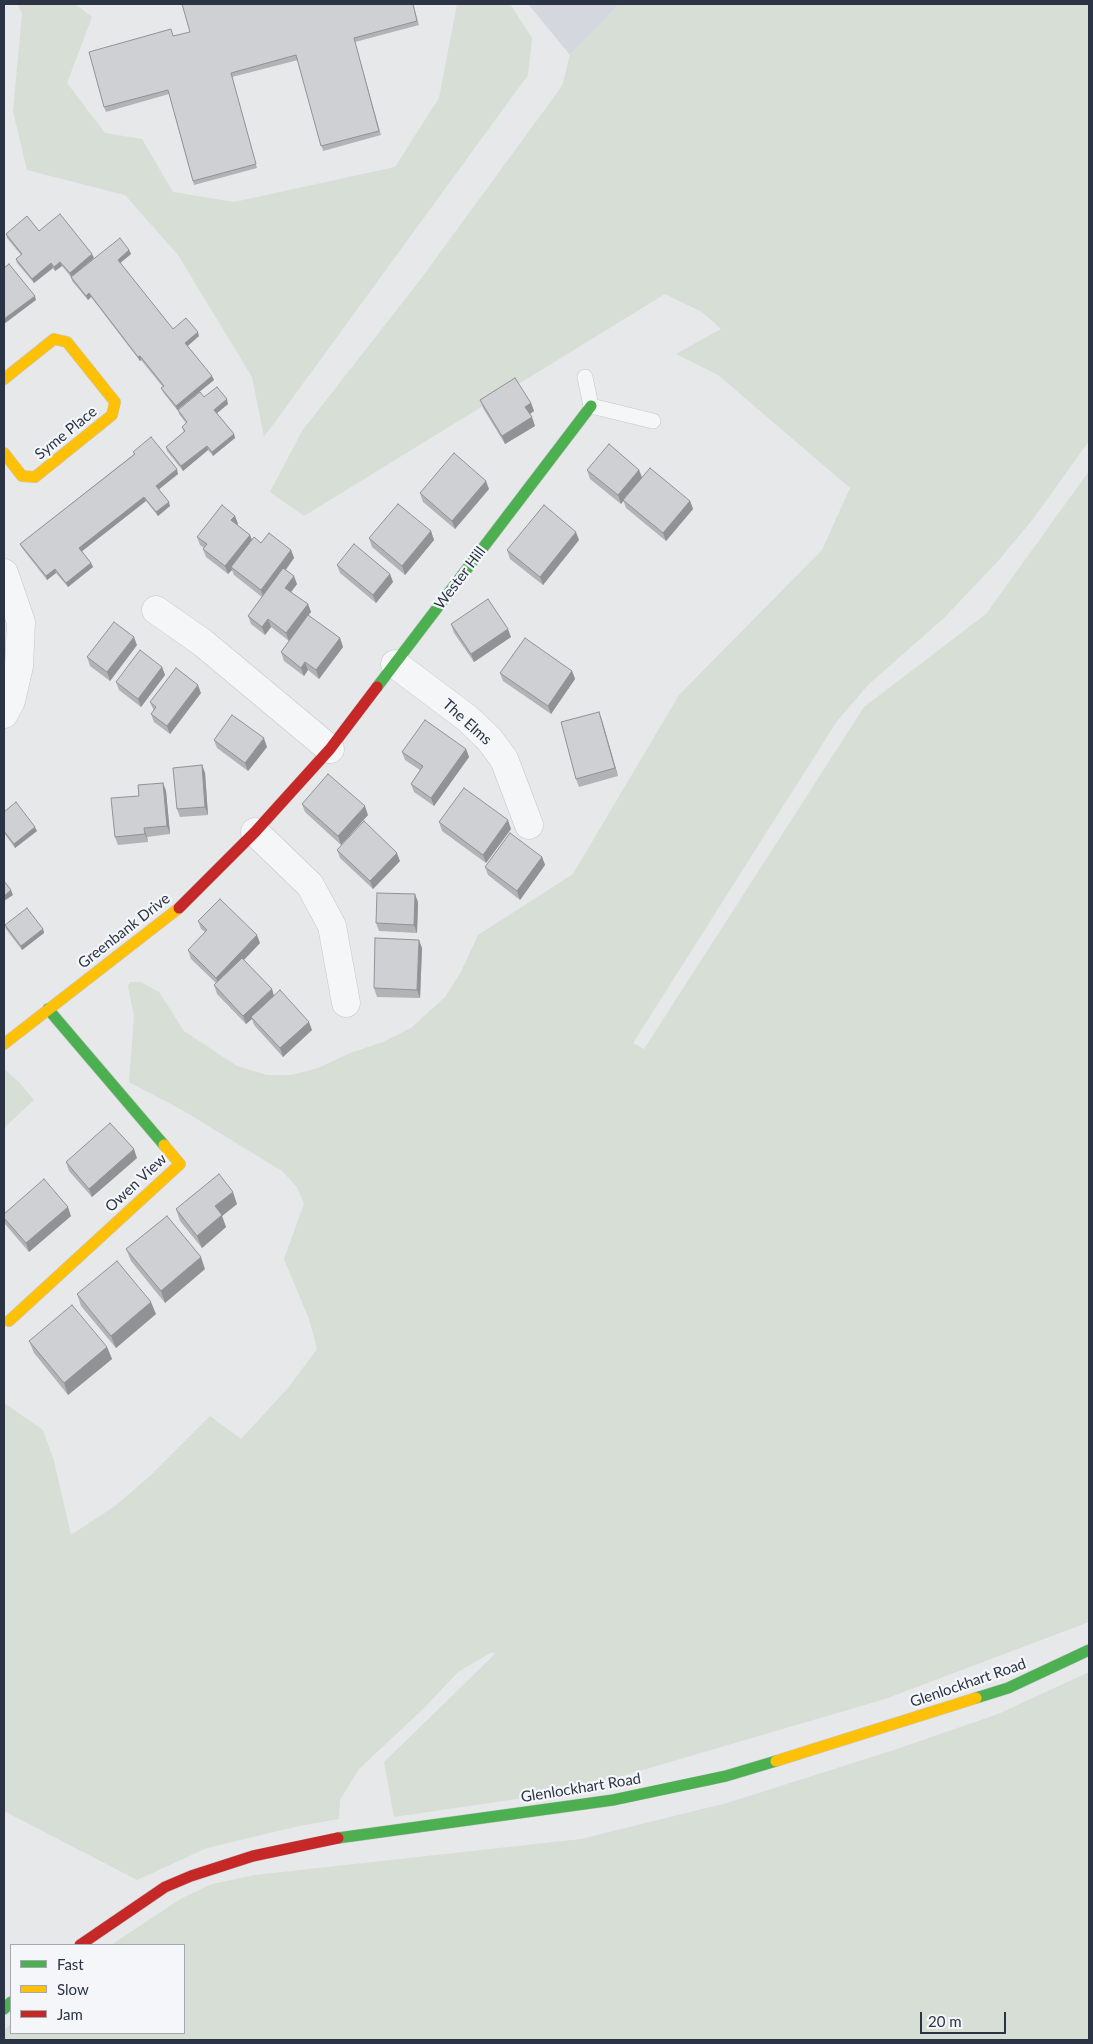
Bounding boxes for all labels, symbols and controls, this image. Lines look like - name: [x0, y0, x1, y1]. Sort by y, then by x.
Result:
- street label: Syme Place: [31, 403, 101, 463]
- street label: Wester Hill: [431, 543, 489, 613]
- street label: The Elms: [439, 695, 495, 749]
- street label: Greenbank Drive: [74, 890, 174, 972]
- street label: Owen View: [102, 1150, 170, 1216]
- street label: Glenlockhart Road: [908, 1655, 1028, 1711]
- street label: Glenlockhart Road: [520, 1770, 642, 1806]
- legend: [10, 1944, 185, 2034]
- text: Fast: [57, 1955, 84, 1973]
- text: Slow: [57, 1980, 89, 1998]
- scale bar: [923, 2002, 1009, 2034]
- text: Jam: [57, 2005, 83, 2023]
- text: 20 m: [928, 2012, 962, 2030]

